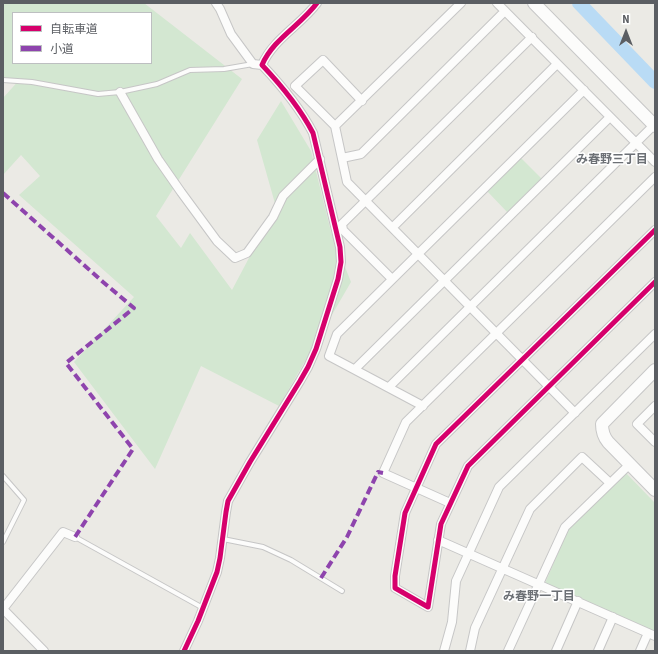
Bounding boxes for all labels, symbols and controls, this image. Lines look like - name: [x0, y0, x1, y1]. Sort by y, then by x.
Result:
- legend: [12, 12, 152, 64]
- north arrow: [606, 12, 646, 52]
- text: N: [622, 12, 630, 27]
- text: 自転車道: [50, 21, 98, 38]
- text: 小道: [50, 41, 74, 58]
- district label: み春野三丁目: [576, 153, 648, 167]
- district label: み春野一丁目: [503, 590, 575, 604]

